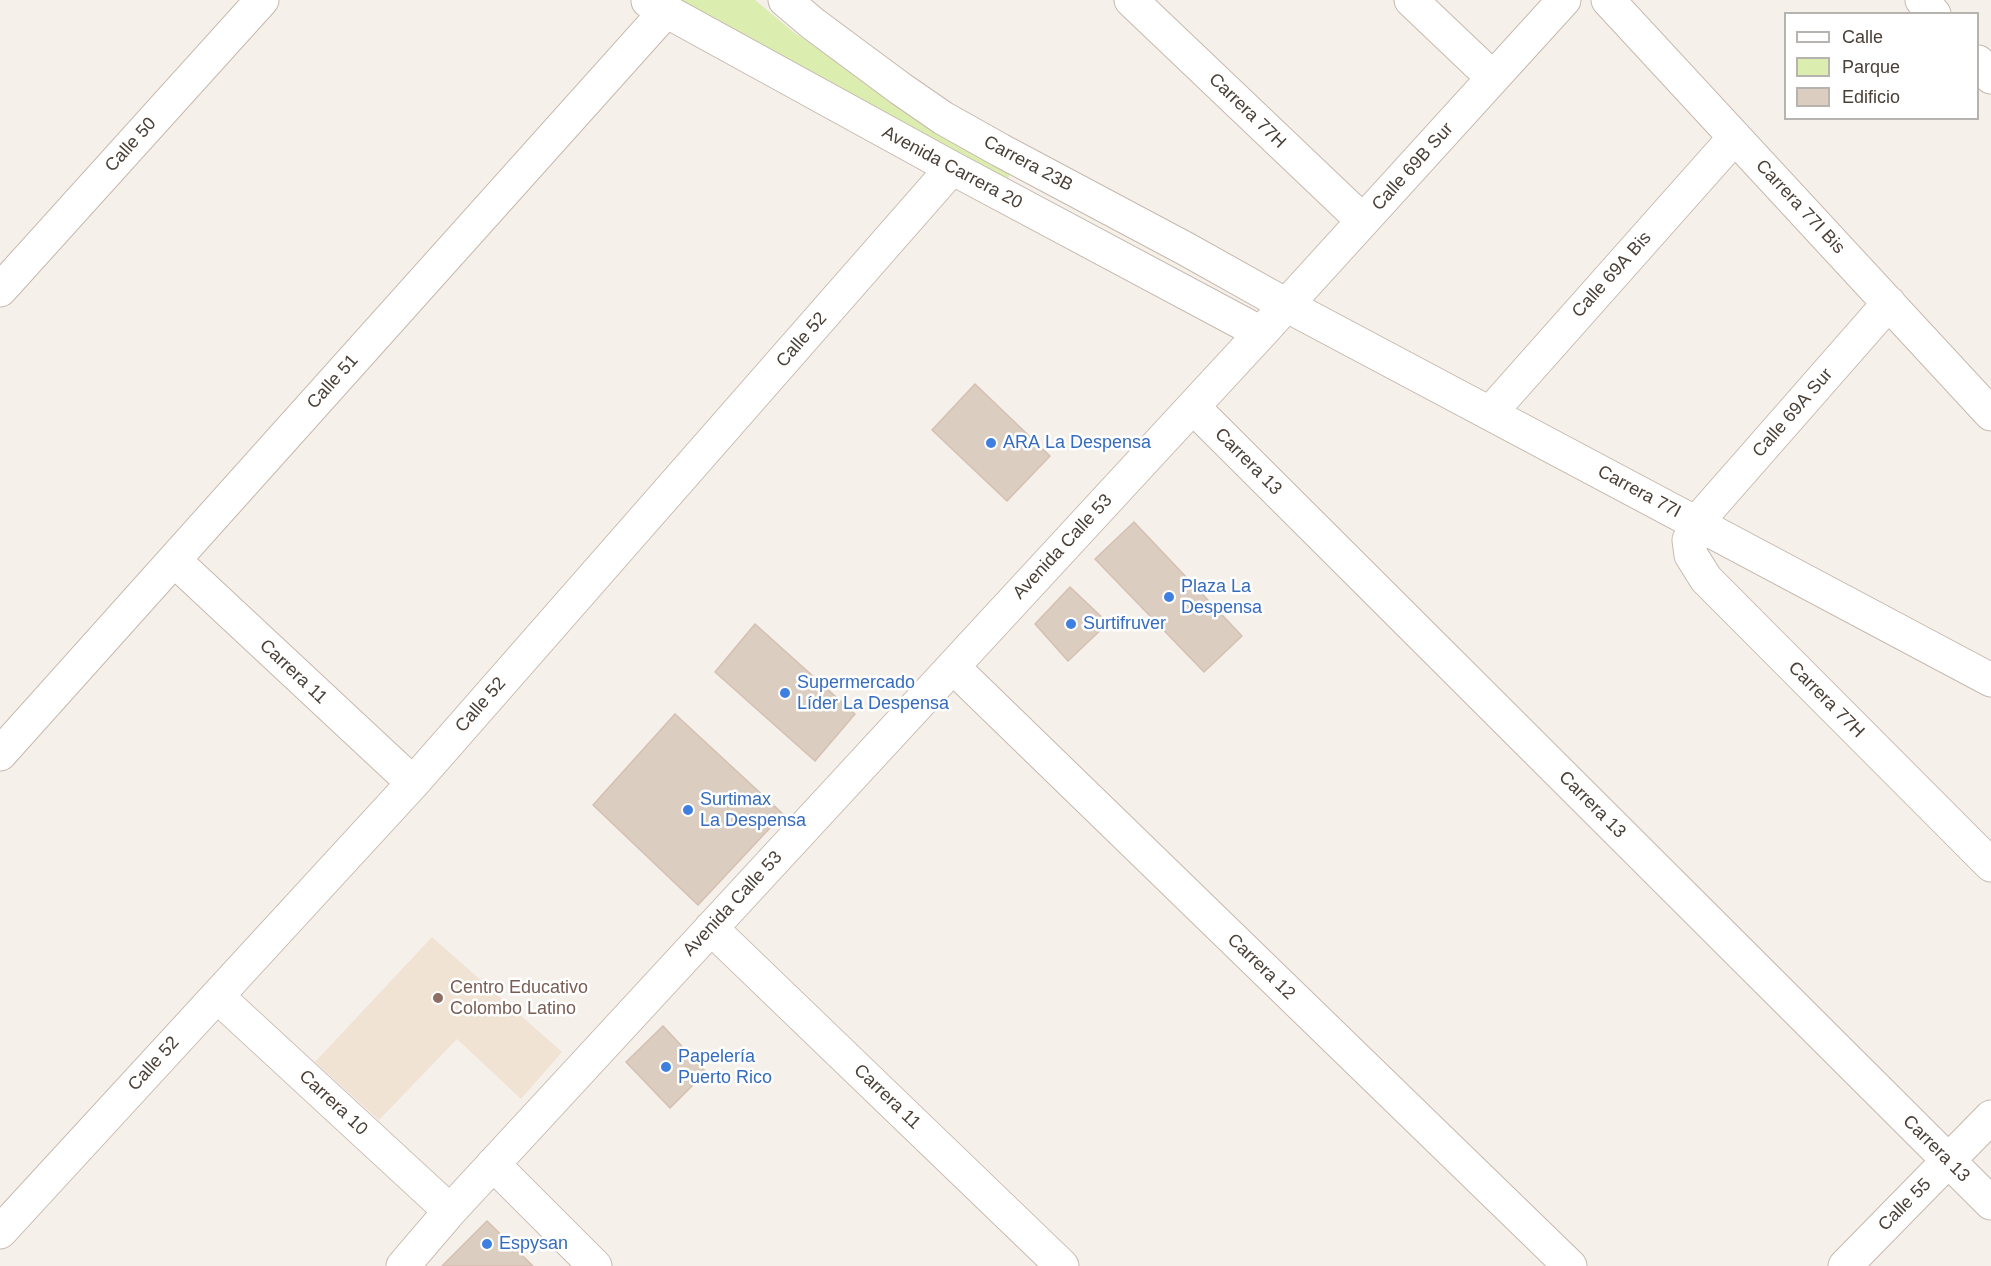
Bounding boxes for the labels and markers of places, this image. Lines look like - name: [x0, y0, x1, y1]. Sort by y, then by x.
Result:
- place label: ARA La Despensa: [1003, 432, 1151, 454]
- marker: ARA La Despensa: [984, 436, 998, 450]
- place label: Plaza La Despensa: [1181, 576, 1262, 618]
- marker: Plaza La Despensa: [1162, 590, 1176, 604]
- place label: Surtifruver: [1083, 613, 1166, 635]
- marker: Surtifruver: [1064, 617, 1078, 631]
- place label: Supermercado Líder La Despensa: [797, 672, 949, 714]
- marker: Supermercado Líder La Despensa: [778, 686, 792, 700]
- place label: Surtimax La Despensa: [700, 789, 806, 832]
- marker: Surtimax La Despensa: [681, 803, 695, 817]
- place label: Centro Educativo Colombo Latino: [450, 977, 588, 1020]
- marker: Centro Educativo Colombo Latino: [431, 991, 445, 1005]
- place label: Papelería Puerto Rico: [678, 1046, 772, 1088]
- marker: Papelería Puerto Rico: [659, 1060, 673, 1074]
- place label: Espysan: [499, 1233, 568, 1255]
- marker: Espysan: [480, 1237, 494, 1251]

